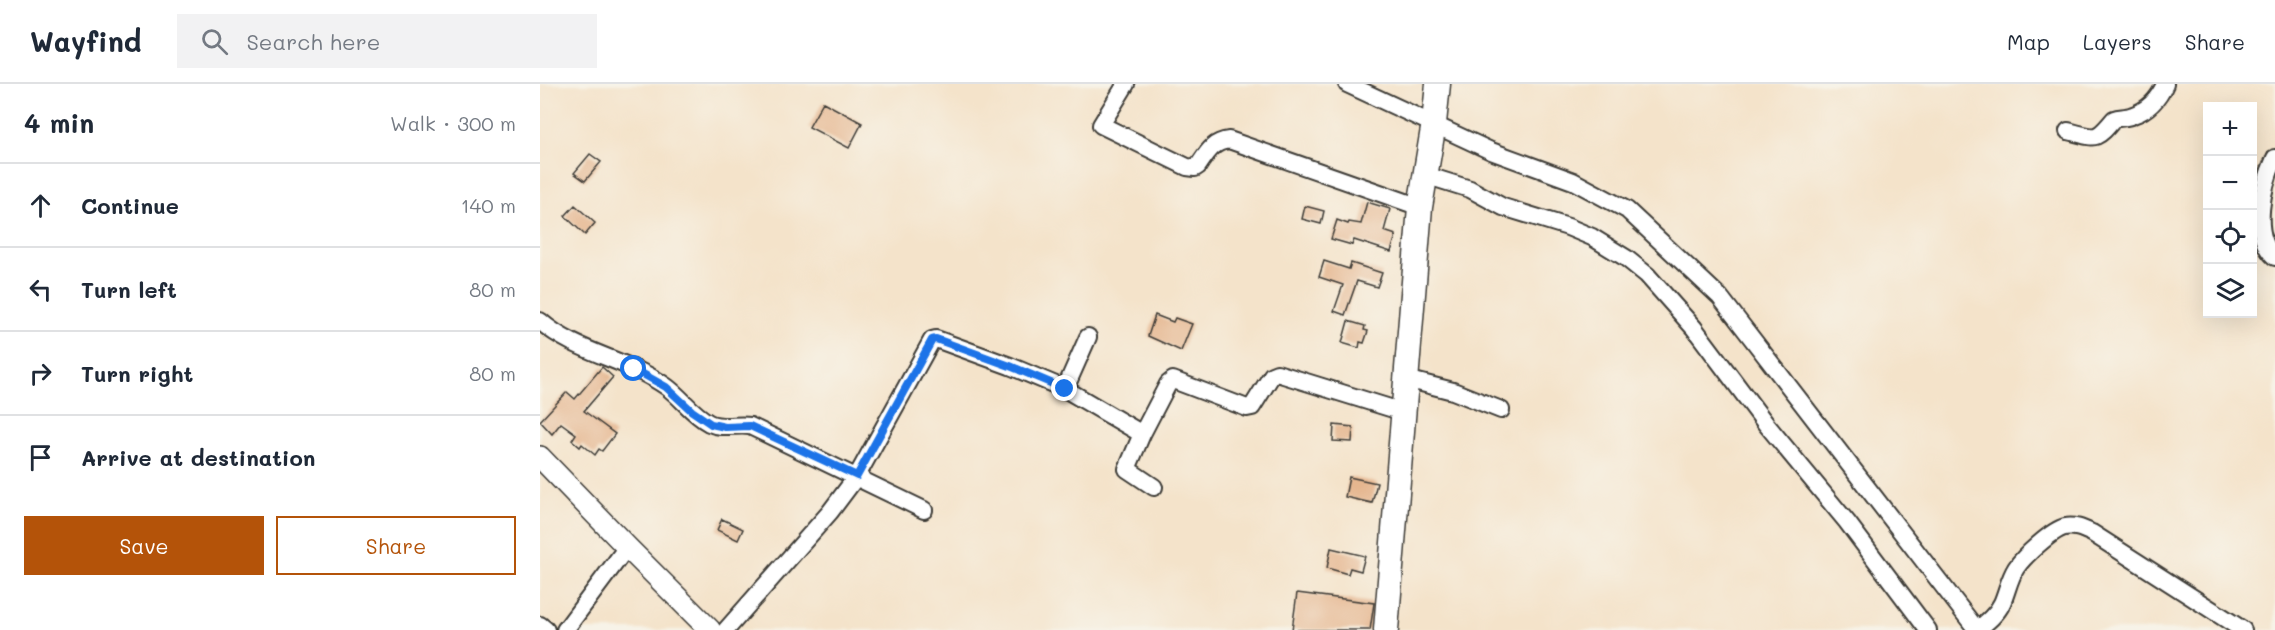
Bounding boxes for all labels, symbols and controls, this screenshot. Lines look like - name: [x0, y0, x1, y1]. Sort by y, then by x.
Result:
- search box: [177, 14, 597, 68]
- text: Wayfind: [30, 23, 141, 59]
- icon: search: [198, 25, 231, 58]
- text: Search here: [246, 27, 380, 56]
- text: Map: [2007, 28, 2050, 55]
- text: Layers: [2083, 28, 2152, 55]
- text: Share: [2185, 28, 2245, 55]
- map controls: [2203, 102, 2257, 318]
- button: +: [2203, 102, 2257, 156]
- text: 4 min: [24, 106, 94, 140]
- text: Walk · 300 m: [390, 110, 516, 136]
- button: −: [2203, 156, 2257, 210]
- icon: ahead: [24, 189, 57, 222]
- text: Continue: [81, 191, 179, 220]
- text: 140 m: [461, 192, 516, 218]
- button: locate: [2203, 210, 2257, 264]
- button: layers: [2203, 264, 2257, 318]
- icon: left: [24, 273, 57, 306]
- text: Turn left: [81, 275, 177, 304]
- text: 80 m: [469, 276, 516, 302]
- route start: [620, 355, 646, 381]
- icon: right: [24, 357, 57, 390]
- text: Turn right: [81, 359, 193, 388]
- text: 80 m: [469, 360, 516, 386]
- route end: [1051, 375, 1077, 401]
- icon: arrive: [24, 441, 57, 474]
- text: Arrive at destination: [81, 443, 316, 472]
- button: Save: [24, 516, 264, 575]
- button: Share: [276, 516, 516, 575]

